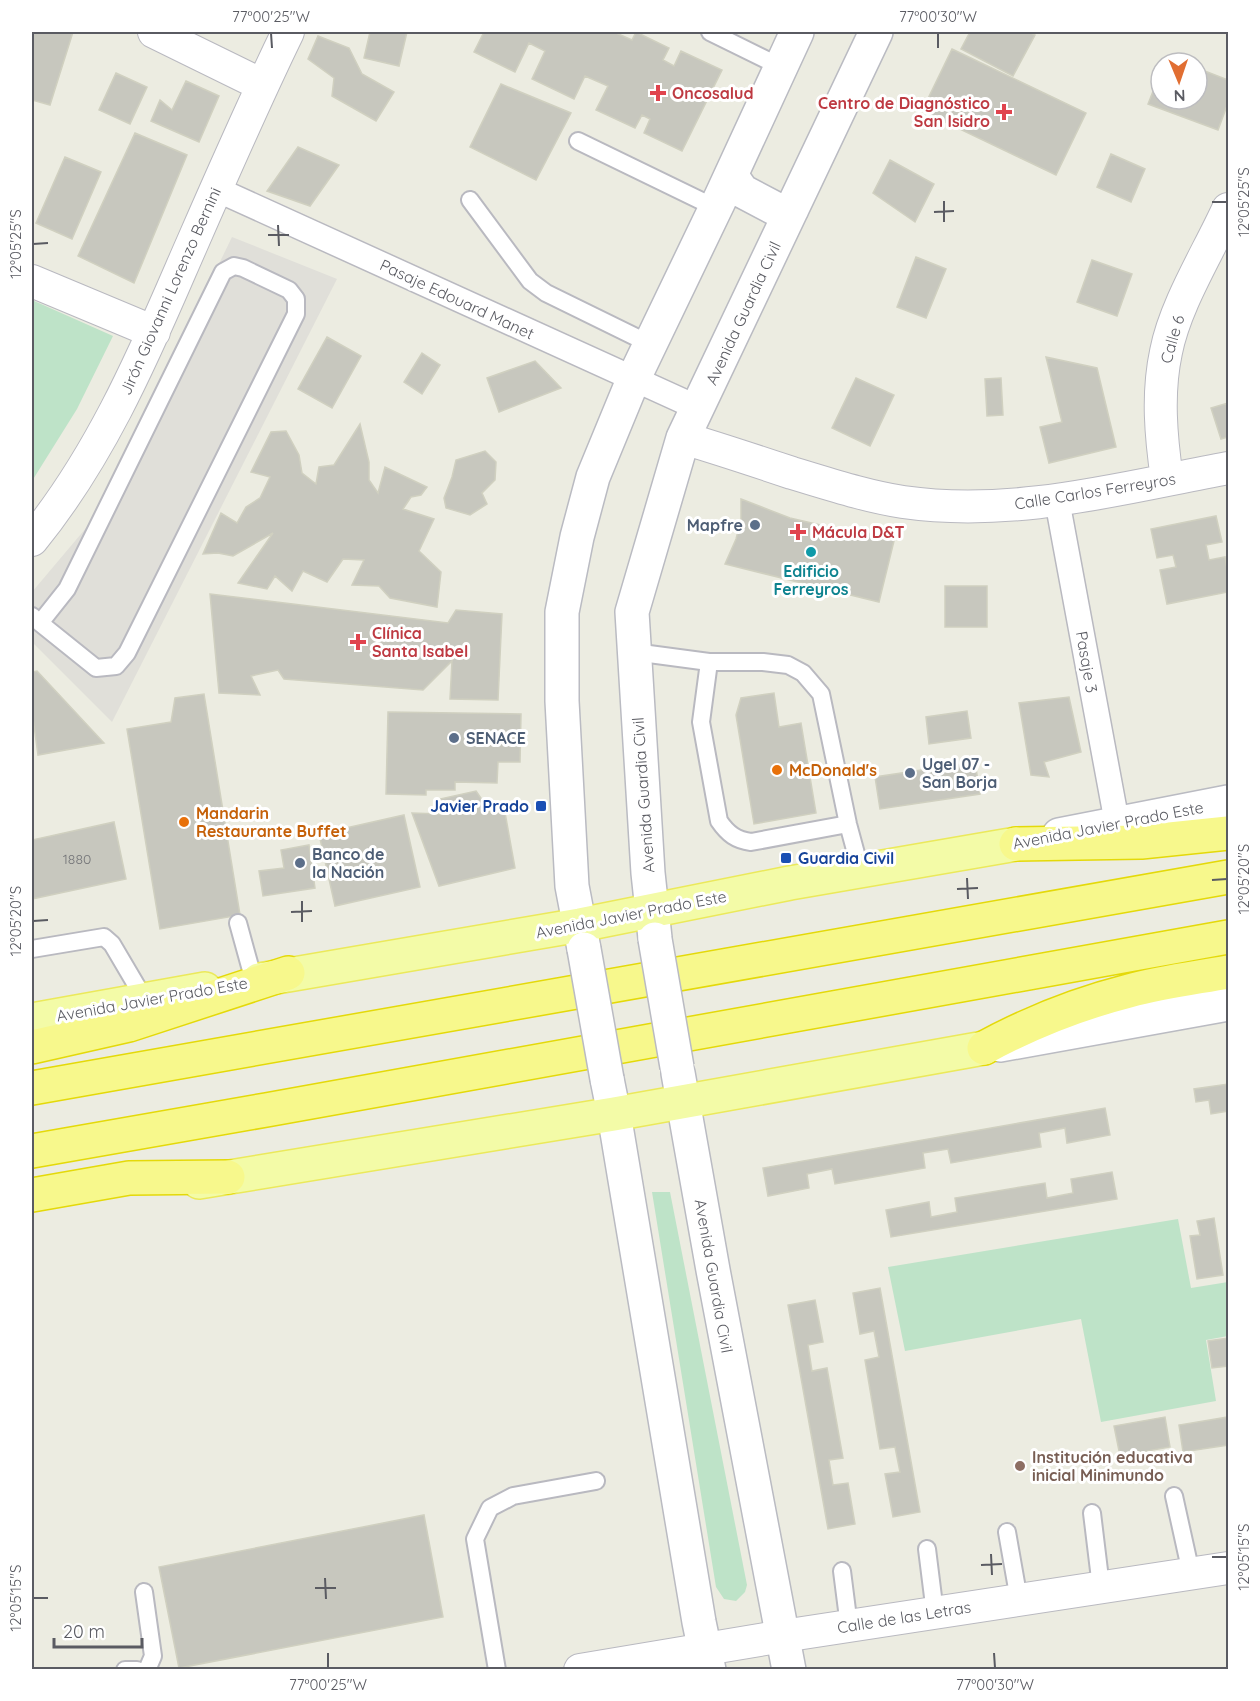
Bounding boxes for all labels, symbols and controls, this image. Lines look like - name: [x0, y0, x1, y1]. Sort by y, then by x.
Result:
- text: 77°00'25"W: [232, 7, 310, 26]
- text: 77°00'30"W: [899, 7, 978, 26]
- north arrow: [1149, 51, 1209, 111]
- place label: Oncosalud: [672, 83, 754, 103]
- marker: Oncosalud: [649, 84, 667, 102]
- text: N: [1173, 86, 1186, 106]
- place label: Centro de Diagnóstico San Isidro: [818, 93, 990, 131]
- marker: Centro de Diagnóstico San Isidro: [995, 103, 1013, 121]
- text: 12°05'25"S: [1234, 167, 1253, 237]
- street label: Jirón Giovanni Lorenzo Bernini: [115, 184, 225, 398]
- text: 12°05'25"S: [6, 209, 25, 279]
- street label: Avenida Guardia Civil: [701, 238, 785, 388]
- street label: Pasaje Edouard Manet: [377, 254, 537, 344]
- street label: Calle 6: [1156, 312, 1189, 365]
- street label: Calle Carlos Ferreyros: [1013, 468, 1177, 514]
- place label: Mapfre: [687, 515, 743, 535]
- marker: Mapfre: [748, 518, 762, 532]
- place label: Mácula D&T: [812, 522, 905, 542]
- marker: Mácula D&T: [789, 523, 807, 541]
- marker: Edificio Ferreyros: [804, 545, 818, 559]
- place label: Edificio Ferreyros: [774, 561, 849, 599]
- place label: Clínica Santa Isabel: [372, 623, 468, 661]
- street label: Pasaje 3: [1072, 629, 1102, 695]
- marker: Clínica Santa Isabel: [349, 633, 367, 651]
- street label: Avenida Guardia Civil: [628, 716, 658, 874]
- place label: SENACE: [466, 728, 526, 748]
- marker: SENACE: [447, 731, 461, 745]
- place label: Ugel 07 - San Borja: [922, 754, 997, 792]
- place label: McDonald's: [789, 760, 877, 780]
- marker: McDonald's: [770, 763, 784, 777]
- marker: Ugel 07 - San Borja: [903, 766, 917, 780]
- place label: Javier Prado: [430, 796, 529, 816]
- street label: Avenida Javier Prado Este: [1011, 797, 1205, 853]
- marker: Javier Prado: [534, 799, 548, 813]
- place label: Mandarin Restaurante Buffet: [196, 803, 346, 841]
- marker: Mandarin Restaurante Buffet: [177, 815, 191, 829]
- place label: Banco de la Nación: [312, 844, 384, 882]
- text: 12°05'20"S: [1234, 844, 1253, 914]
- place label: Guardia Civil: [798, 848, 894, 868]
- house number: 1880: [63, 850, 91, 868]
- marker: Guardia Civil: [779, 851, 793, 865]
- marker: Banco de la Nación: [293, 856, 307, 870]
- text: 12°05'20"S: [6, 886, 25, 956]
- street label: Avenida Javier Prado Este: [534, 886, 728, 942]
- street label: Avenida Javier Prado Este: [55, 972, 249, 1026]
- street label: Avenida Guardia Civil: [691, 1197, 737, 1355]
- place label: Institución educativa inicial Minimundo: [1032, 1447, 1193, 1485]
- marker: Institución educativa inicial Minimundo: [1013, 1459, 1027, 1473]
- text: 12°05'15"S: [1234, 1524, 1253, 1590]
- text: 12°05'15"S: [6, 1565, 25, 1631]
- street label: Calle de las Letras: [836, 1597, 972, 1637]
- scale bar: [54, 1611, 142, 1649]
- text: 20 m: [63, 1620, 105, 1643]
- text: 77°00'25"W: [289, 1675, 367, 1694]
- text: 77°00'30"W: [956, 1675, 1035, 1694]

